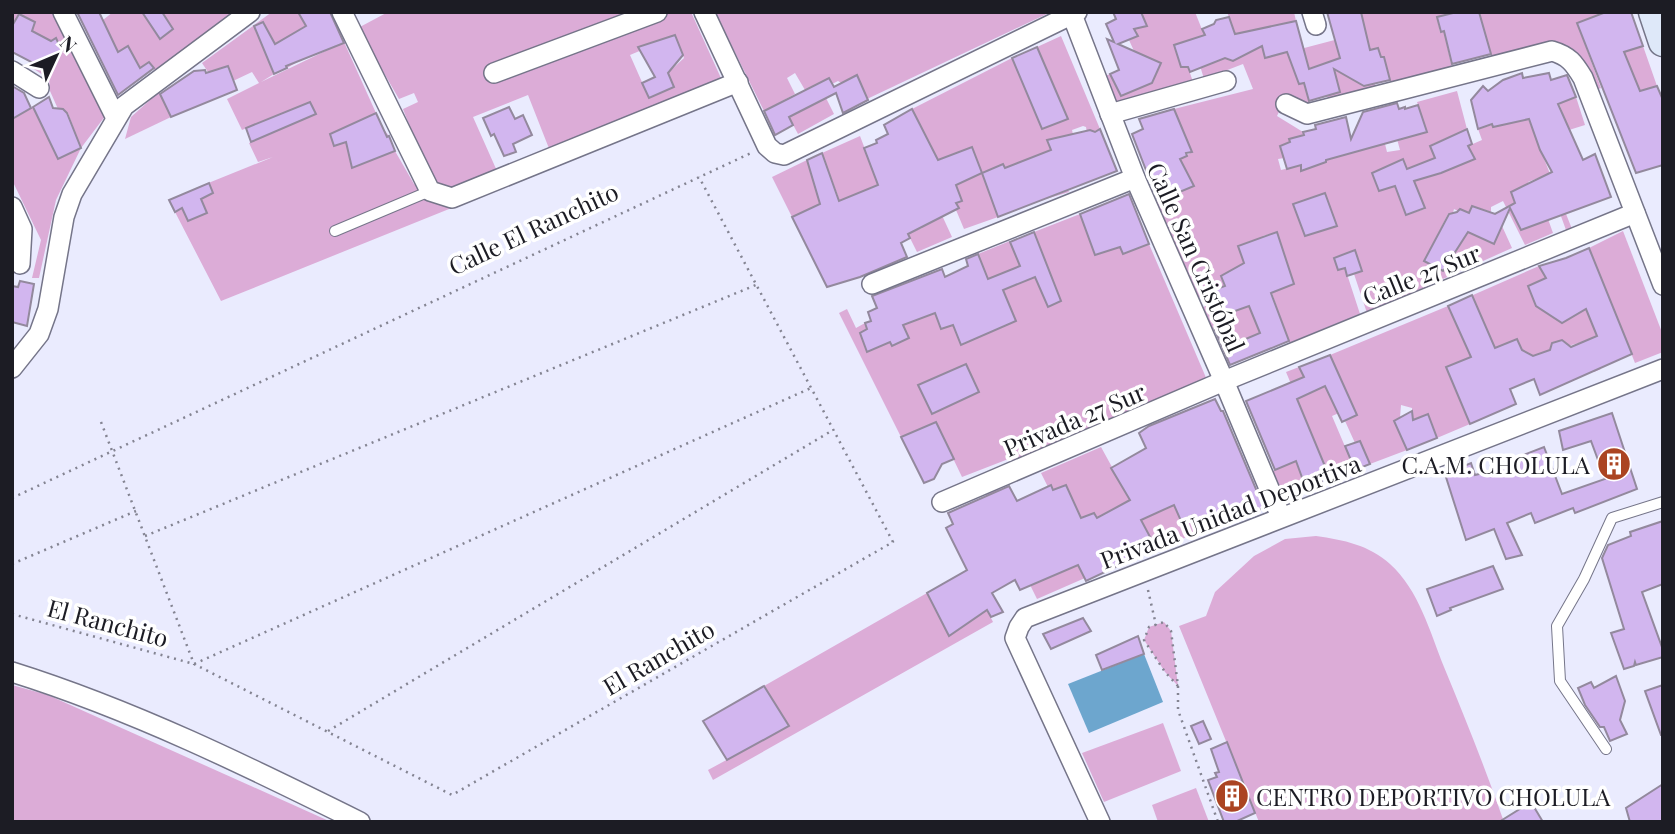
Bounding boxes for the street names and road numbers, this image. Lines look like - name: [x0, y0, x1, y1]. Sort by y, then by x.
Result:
- street label: Calle San Cristóbal: [1141, 157, 1253, 357]
- street label: Calle El Ranchito: [443, 175, 623, 281]
- street label: Calle 27 Sur: [1357, 236, 1485, 312]
- street label: Privada 27 Sur: [998, 375, 1150, 463]
- street label: Privada Unidad Deportiva: [1095, 447, 1365, 575]
- street label: El Ranchito: [44, 591, 172, 653]
- street label: El Ranchito: [596, 612, 720, 702]

